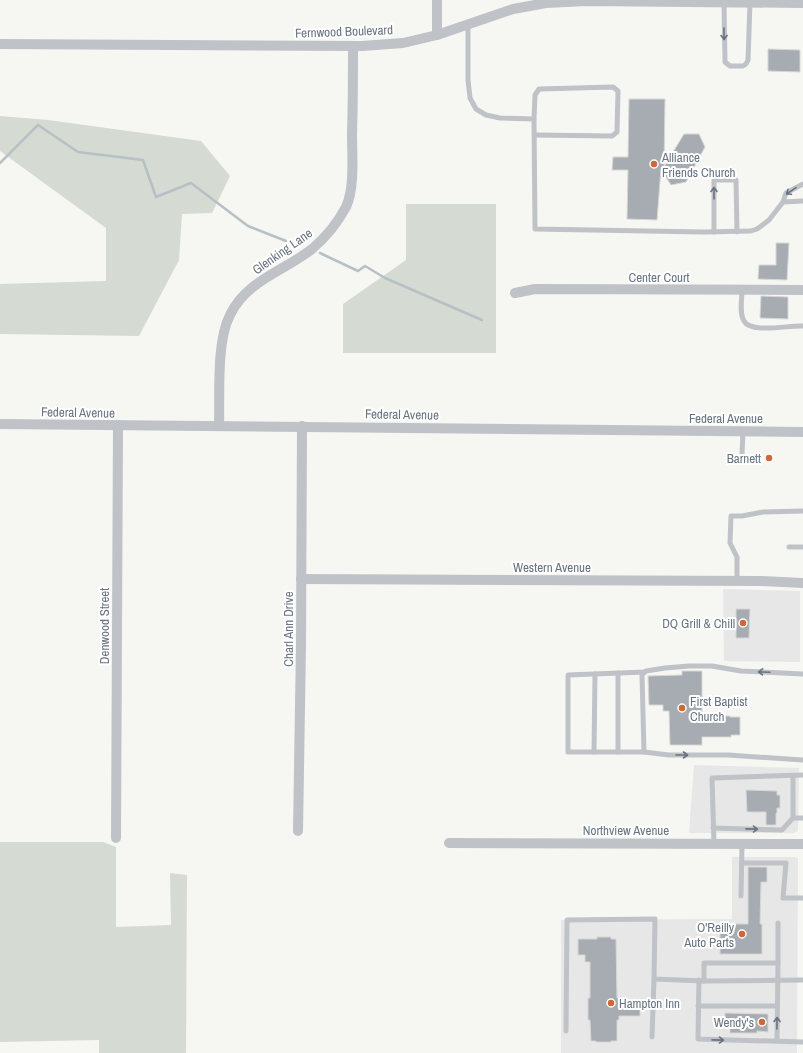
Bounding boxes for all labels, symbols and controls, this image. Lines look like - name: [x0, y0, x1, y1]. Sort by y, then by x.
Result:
- street label: Fernwood Boulevard: [295, 21, 393, 42]
- one-way arrow: [720, 27, 728, 40]
- place label: Alliance Friends Church: [661, 149, 736, 181]
- marker: Alliance Friends Church: [649, 159, 659, 169]
- one-way arrow: [710, 187, 718, 200]
- one-way arrow: [786, 187, 797, 195]
- street label: Glenking Lane: [249, 225, 316, 278]
- street label: Center Court: [628, 269, 690, 286]
- street label: Federal Avenue: [41, 403, 115, 422]
- street label: Federal Avenue: [365, 405, 439, 424]
- street label: Federal Avenue: [689, 410, 763, 427]
- place label: Barnett: [727, 450, 761, 467]
- marker: Barnett: [764, 453, 774, 463]
- street label: Western Avenue: [513, 559, 591, 576]
- street label: Denwood Street: [96, 588, 113, 664]
- street label: Charl Ann Drive: [280, 591, 297, 667]
- place label: DQ Grill & Chill: [662, 615, 735, 632]
- marker: DQ Grill & Chill: [738, 618, 748, 628]
- one-way arrow: [758, 669, 771, 676]
- place label: First Baptist Church: [690, 693, 748, 725]
- marker: First Baptist Church: [677, 703, 687, 713]
- one-way arrow: [675, 751, 688, 759]
- street label: Northview Avenue: [583, 822, 669, 839]
- one-way arrow: [745, 825, 758, 833]
- place label: O'Reilly Auto Parts: [683, 919, 735, 951]
- marker: O'Reilly Auto Parts: [737, 929, 747, 939]
- place label: Hampton Inn: [619, 995, 680, 1012]
- marker: Hampton Inn: [606, 998, 616, 1008]
- place label: Wendy's: [714, 1014, 754, 1031]
- marker: Wendy's: [757, 1017, 767, 1027]
- one-way arrow: [773, 1017, 781, 1030]
- one-way arrow: [711, 1036, 724, 1043]

